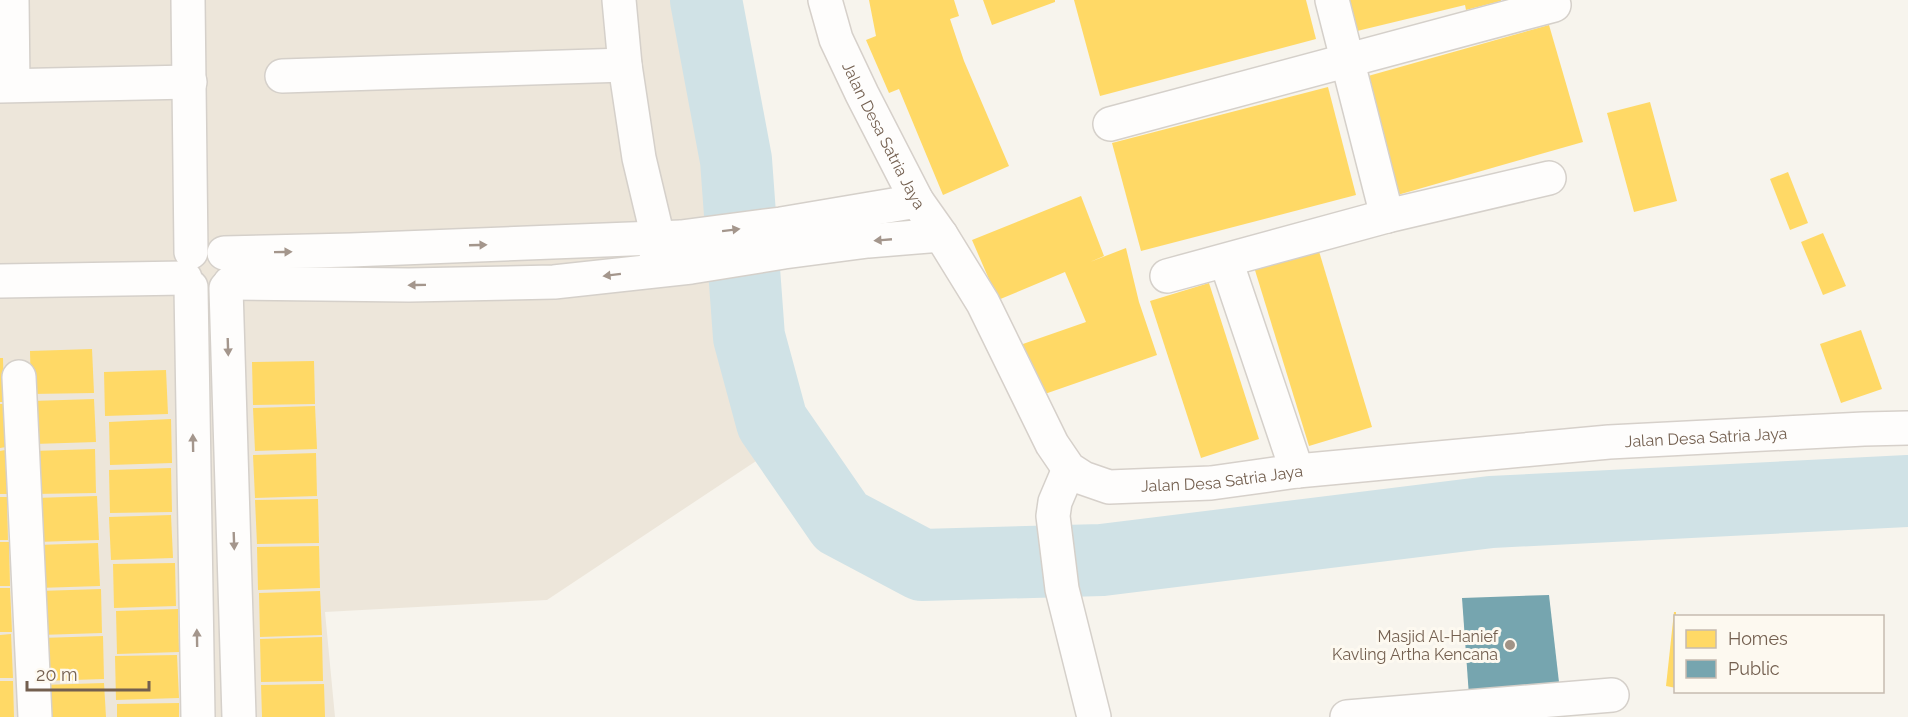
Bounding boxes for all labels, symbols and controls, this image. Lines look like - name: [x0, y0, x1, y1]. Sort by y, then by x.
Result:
- street label: Jalan Desa Satria Jaya: [838, 59, 929, 213]
- one-way arrow: [722, 226, 741, 235]
- one-way arrow: [873, 235, 892, 245]
- one-way arrow: [468, 240, 487, 249]
- one-way arrow: [273, 247, 292, 256]
- one-way arrow: [602, 271, 621, 280]
- one-way arrow: [408, 280, 427, 290]
- one-way arrow: [224, 337, 233, 356]
- street label: Jalan Desa Satria Jaya: [1624, 424, 1788, 451]
- one-way arrow: [189, 433, 198, 452]
- street label: Jalan Desa Satria Jaya: [1141, 461, 1304, 496]
- one-way arrow: [229, 532, 239, 551]
- legend: [1674, 615, 1884, 693]
- place label: Masjid Al-Hanief Kavling Artha Kencana: [1332, 627, 1499, 664]
- one-way arrow: [192, 628, 202, 647]
- text: Homes: [1728, 628, 1788, 649]
- marker: Masjid Al-Hanief Kavling Artha Kencana: [1503, 638, 1517, 652]
- scale bar: [27, 654, 148, 692]
- text: Public: [1728, 658, 1780, 679]
- text: 20 m: [36, 664, 78, 685]

